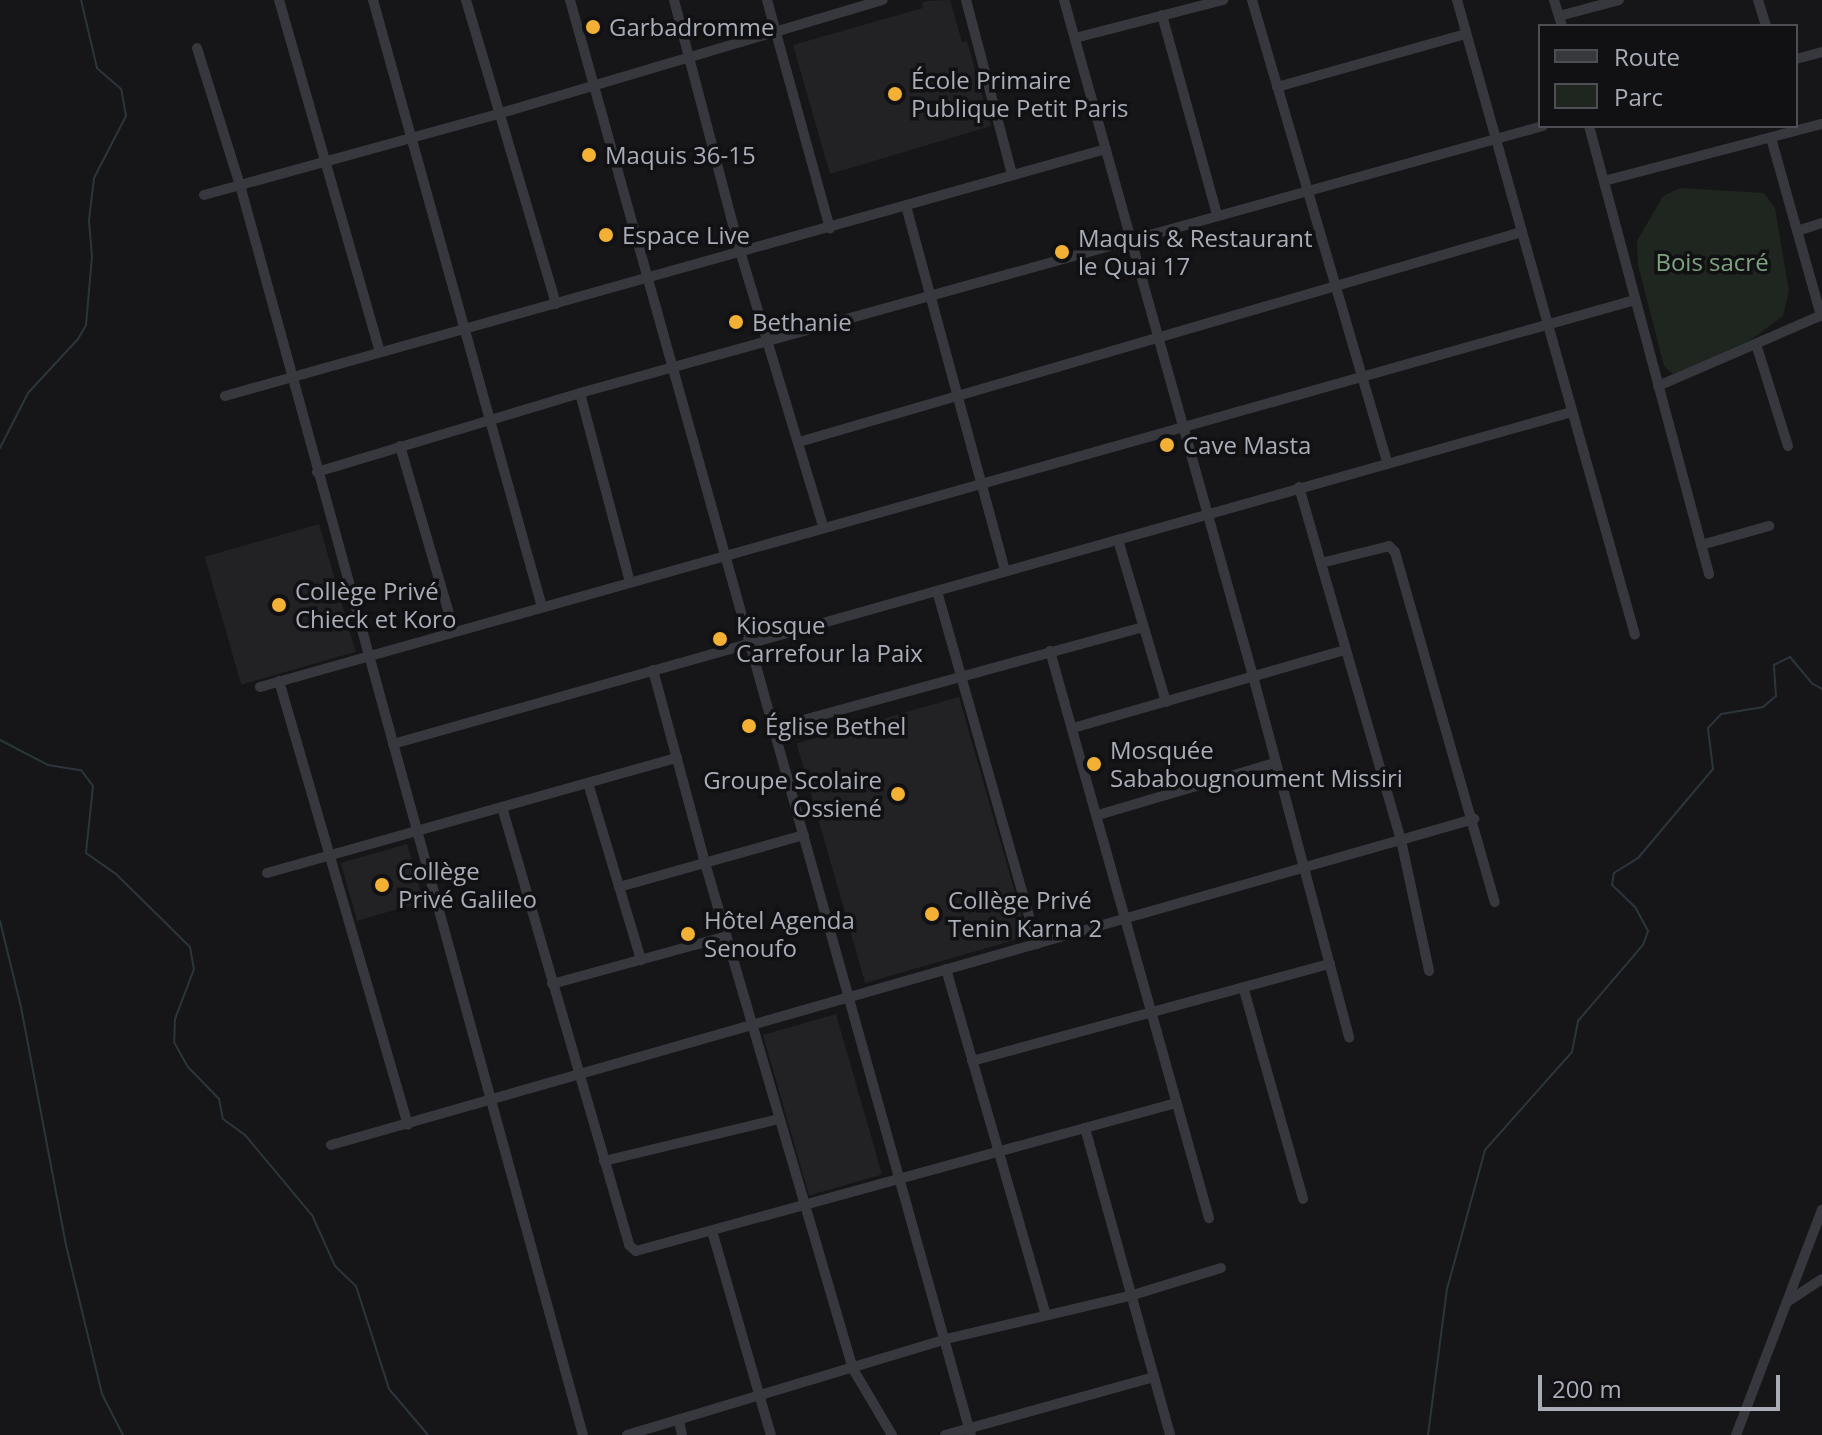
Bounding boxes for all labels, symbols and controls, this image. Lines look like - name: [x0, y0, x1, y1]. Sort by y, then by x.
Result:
- place label: Garbadromme: [609, 13, 774, 41]
- marker: Garbadromme: [584, 18, 602, 36]
- legend: [1538, 24, 1798, 128]
- text: Route: [1614, 40, 1680, 73]
- place label: École Primaire Publique Petit Paris: [911, 66, 1128, 122]
- text: Parc: [1614, 80, 1663, 113]
- marker: École Primaire Publique Petit Paris: [886, 85, 904, 103]
- place label: Maquis 36-15: [605, 141, 756, 169]
- marker: Maquis 36-15: [580, 146, 598, 164]
- place label: Espace Live: [622, 221, 750, 249]
- place label: Maquis & Restaurant le Quai 17: [1078, 224, 1313, 280]
- marker: Espace Live: [597, 226, 615, 244]
- marker: Maquis & Restaurant le Quai 17: [1053, 243, 1071, 261]
- park label: Bois sacré: [1655, 248, 1769, 276]
- place label: Bethanie: [752, 308, 852, 336]
- marker: Bethanie: [727, 313, 745, 331]
- place label: Cave Masta: [1183, 431, 1311, 459]
- marker: Cave Masta: [1158, 436, 1176, 454]
- place label: Collège Privé Chieck et Koro: [295, 577, 456, 633]
- marker: Collège Privé Chieck et Koro: [270, 596, 288, 614]
- place label: Kiosque Carrefour la Paix: [736, 611, 923, 667]
- marker: Kiosque Carrefour la Paix: [711, 630, 729, 648]
- place label: Église Bethel: [765, 712, 906, 740]
- marker: Église Bethel: [740, 717, 758, 735]
- place label: Mosquée Sababougnoument Missiri: [1110, 736, 1403, 792]
- marker: Mosquée Sababougnoument Missiri: [1085, 755, 1103, 773]
- place label: Groupe Scolaire Ossiené: [703, 766, 882, 822]
- marker: Groupe Scolaire Ossiené: [889, 785, 907, 803]
- place label: Collège Privé Galileo: [398, 857, 537, 913]
- marker: Collège Privé Galileo: [373, 876, 391, 894]
- place label: Collège Privé Tenin Karna 2: [948, 886, 1102, 942]
- marker: Collège Privé Tenin Karna 2: [923, 905, 941, 923]
- place label: Hôtel Agenda Senoufo: [704, 906, 855, 962]
- marker: Hôtel Agenda Senoufo: [679, 925, 697, 943]
- scale bar: [1542, 1359, 1784, 1409]
- text: 200 m: [1552, 1372, 1622, 1405]

